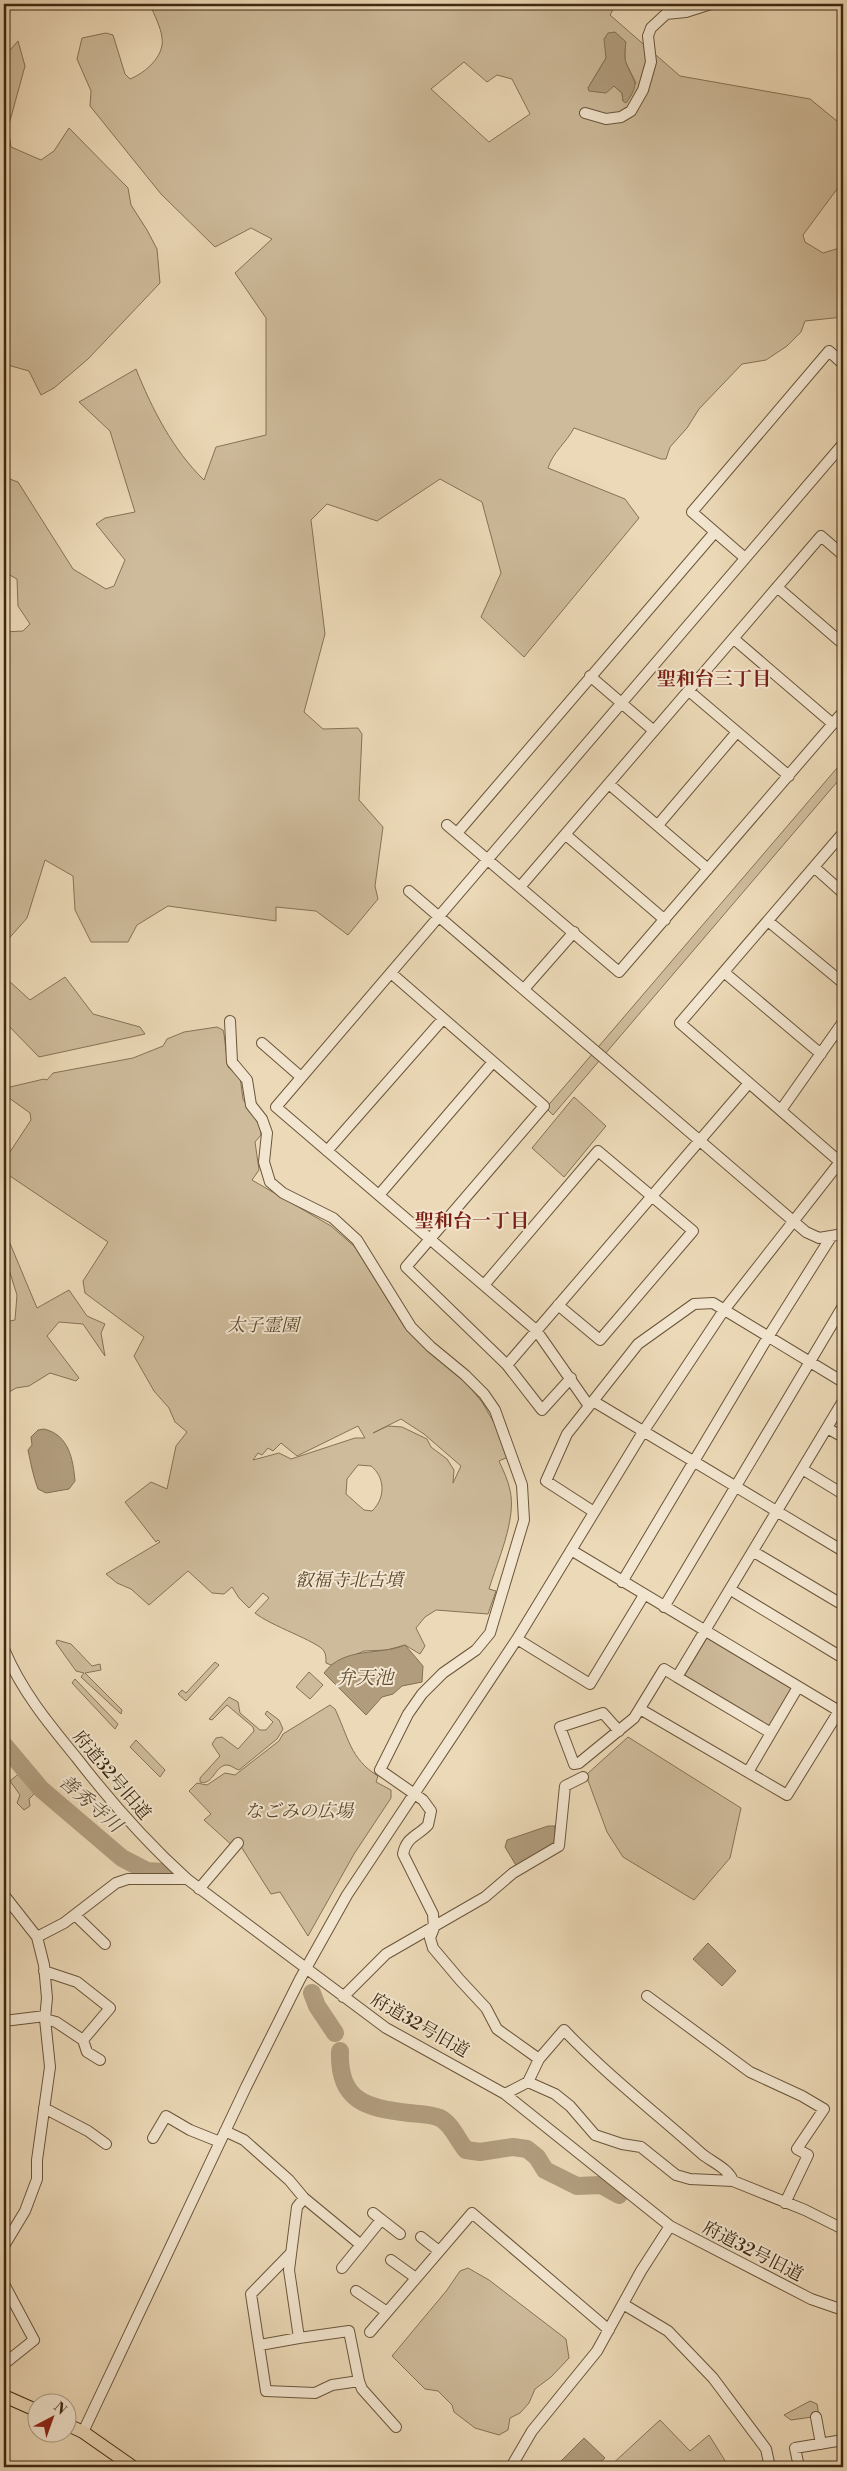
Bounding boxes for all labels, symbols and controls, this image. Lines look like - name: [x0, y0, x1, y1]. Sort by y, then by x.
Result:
- district label: 聖和台三丁目: [657, 667, 771, 691]
- district label: 聖和台一丁目: [415, 1209, 529, 1233]
- park label: 太子霊園: [227, 1314, 302, 1337]
- park label: 叡福寺北古墳: [295, 1569, 406, 1592]
- water label: 弁天池: [336, 1666, 395, 1690]
- street label: 府道32号旧道: [67, 1726, 156, 1825]
- water label: 善秀寺川: [54, 1770, 128, 1839]
- park label: なごみの広場: [245, 1800, 355, 1823]
- street label: 府道32号旧道: [366, 1988, 473, 2063]
- street label: 府道32号旧道: [698, 2216, 807, 2287]
- north arrow: [28, 2394, 78, 2444]
- text: N: [50, 2399, 70, 2419]

